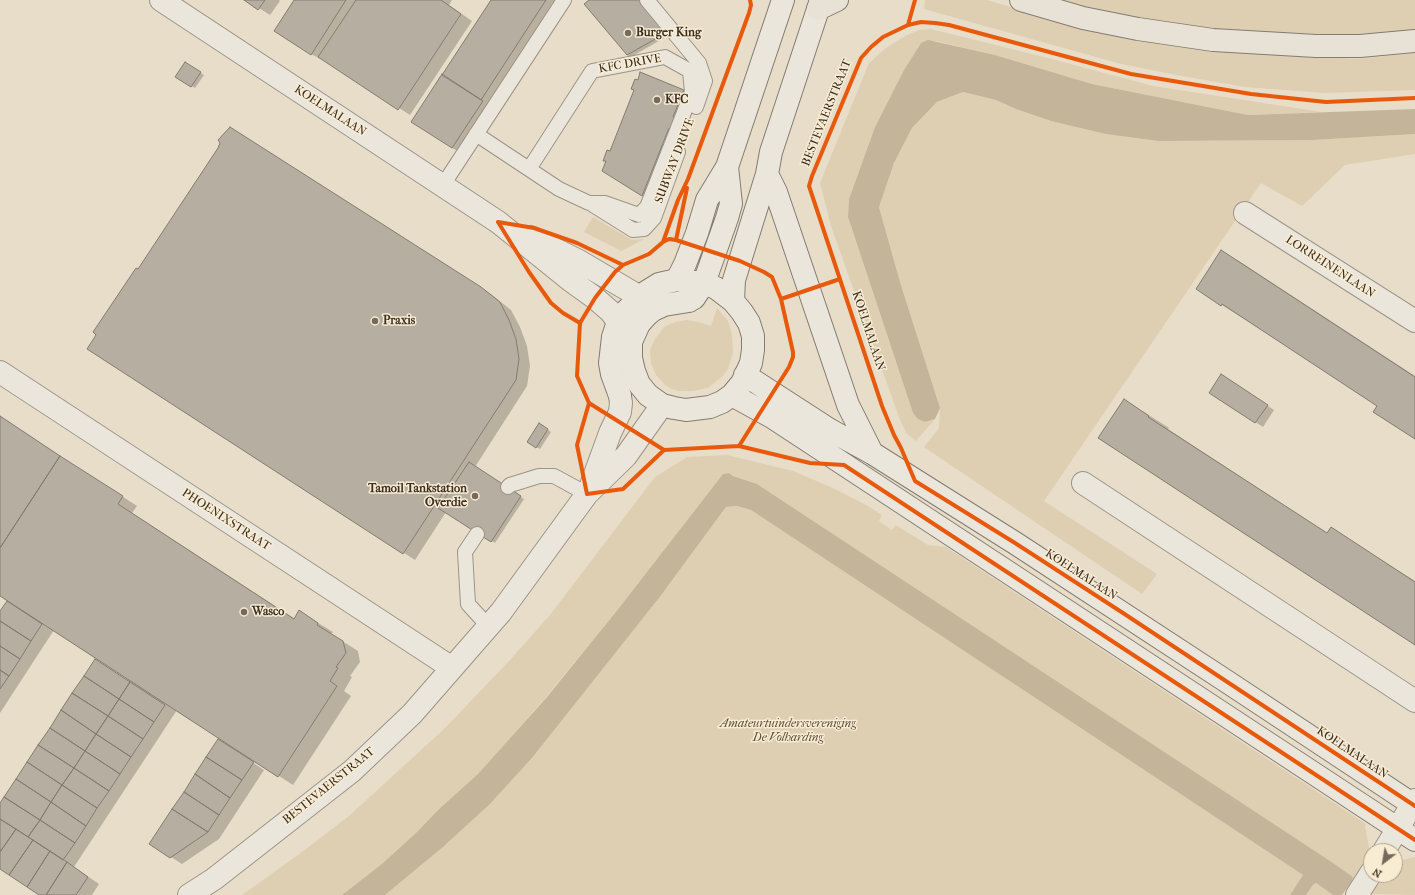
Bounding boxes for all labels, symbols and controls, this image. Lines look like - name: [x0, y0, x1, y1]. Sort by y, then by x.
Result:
- place label: Burger King: [636, 26, 701, 40]
- marker: Burger King: [623, 28, 633, 38]
- street label: KFC DRIVE: [598, 51, 662, 77]
- street label: BESTEVAERSTRAAT: [799, 57, 855, 169]
- street label: KOELMALAAN: [291, 82, 369, 140]
- place label: KFC: [665, 93, 688, 107]
- marker: KFC: [652, 95, 662, 105]
- street label: SUBWAY DRIVE: [652, 116, 698, 206]
- street label: LORREINENLAAN: [1283, 233, 1377, 301]
- street label: KOELMALAAN: [848, 289, 888, 373]
- place label: Praxis: [383, 314, 415, 328]
- marker: Praxis: [370, 316, 380, 326]
- place label: Tamoil Tankstation Overdie: [368, 482, 467, 510]
- street label: PHOENIXSTRAAT: [179, 486, 273, 554]
- marker: Tamoil Tankstation Overdie: [470, 491, 480, 501]
- street label: KOELMALAAN: [1042, 546, 1120, 604]
- place label: Wasco: [252, 605, 284, 619]
- marker: Wasco: [239, 607, 249, 617]
- park label: Amateurtuindersvereniging De Volharding: [720, 717, 856, 745]
- street label: KOELMALAAN: [1314, 724, 1390, 782]
- street label: BESTEVAERSTRAAT: [280, 745, 378, 827]
- north arrow: [1363, 843, 1403, 883]
- text: N: [1370, 865, 1384, 881]

